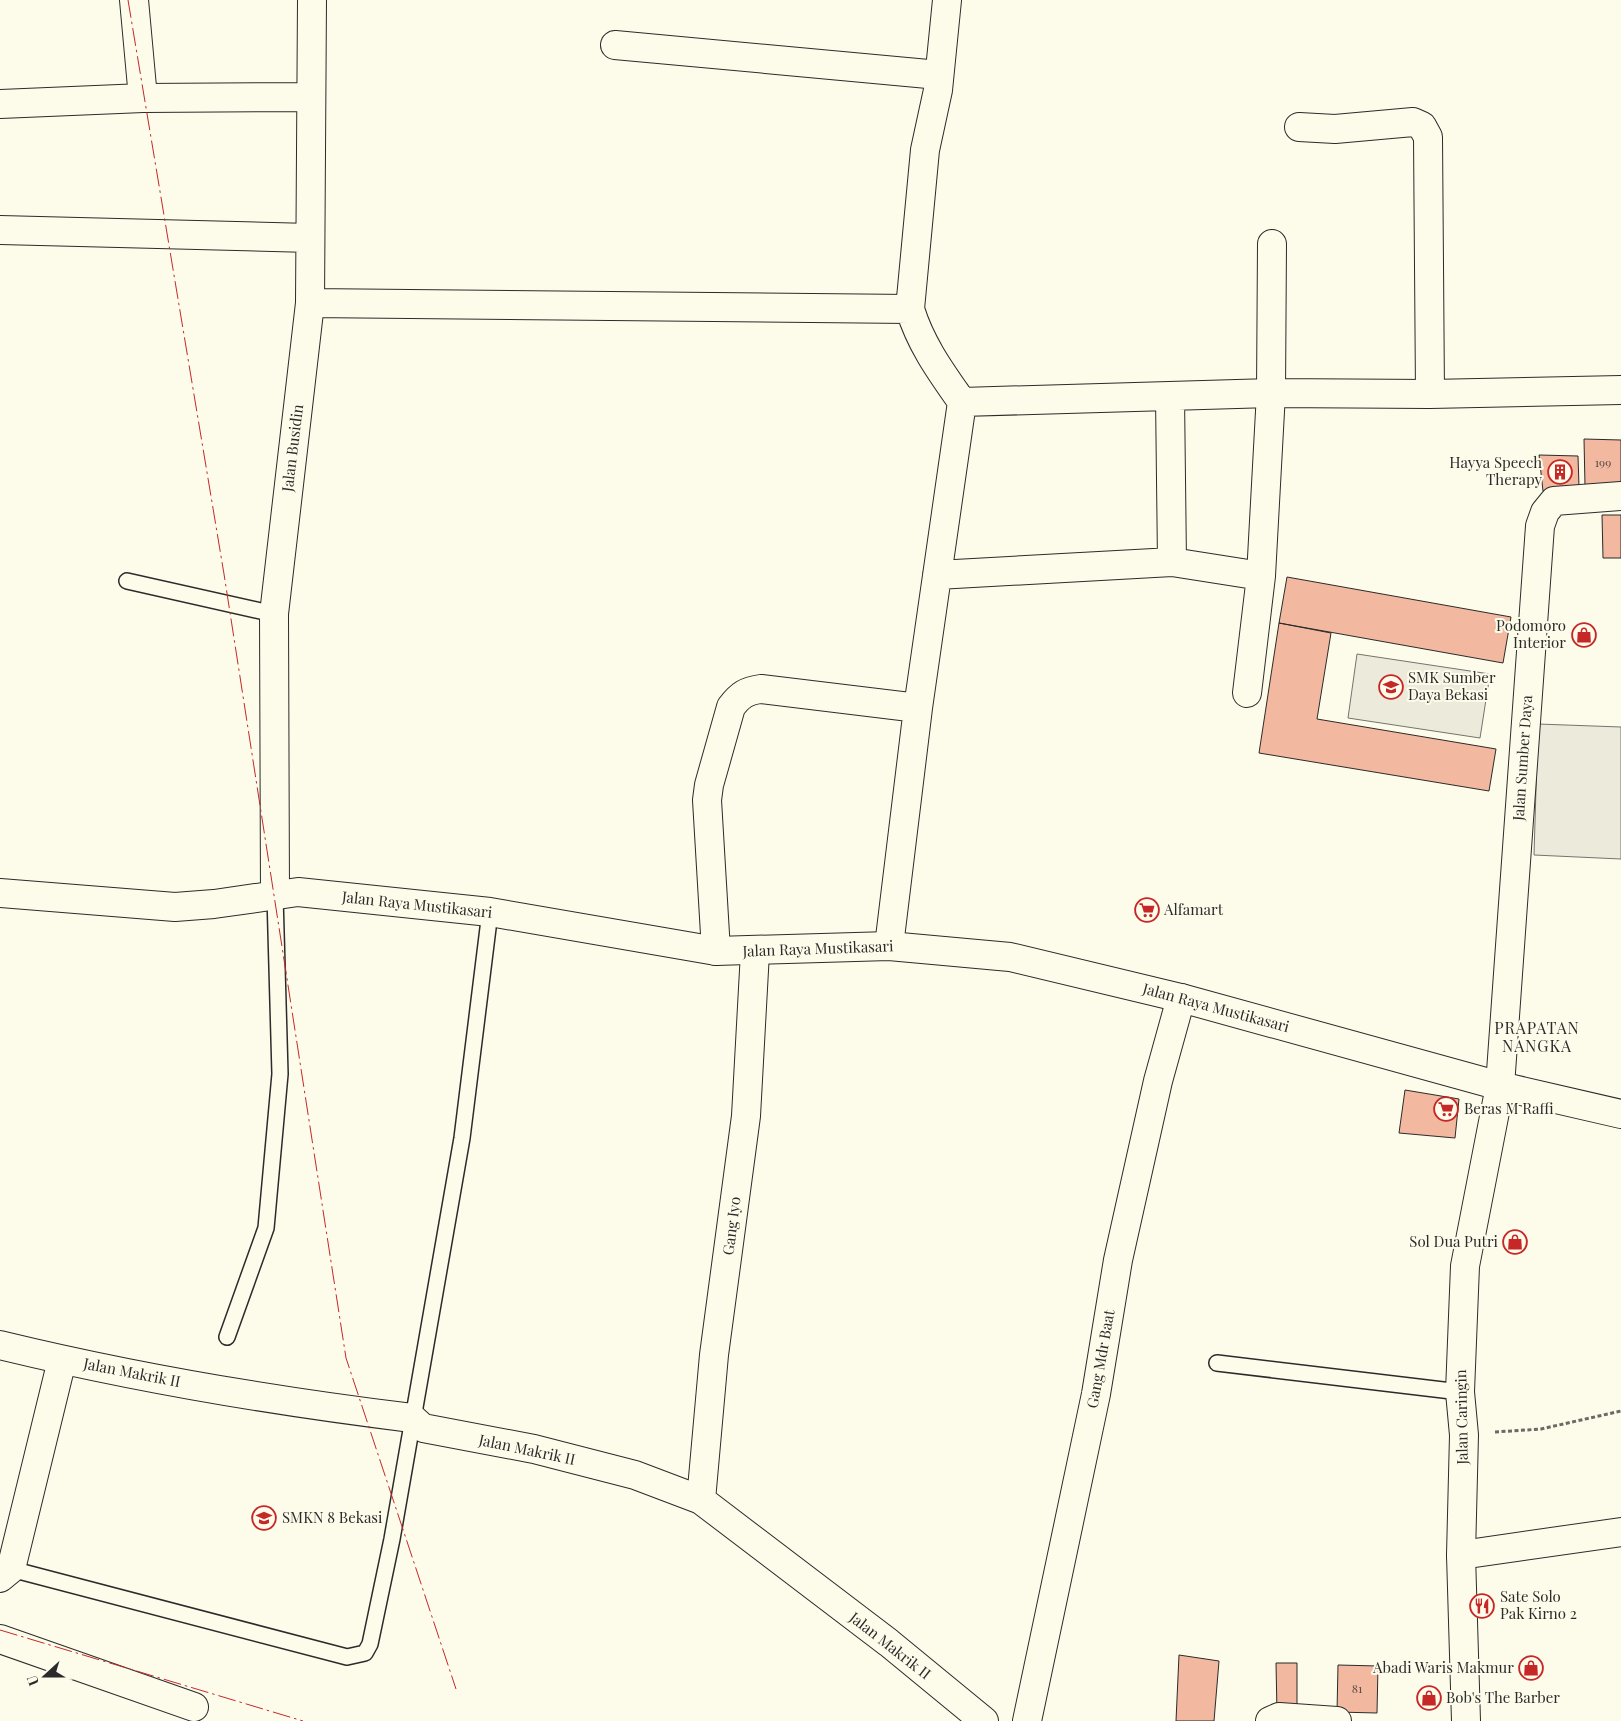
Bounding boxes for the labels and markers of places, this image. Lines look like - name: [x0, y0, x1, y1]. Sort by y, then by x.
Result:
- place label: Hayya Speech Therapy: [1449, 452, 1542, 489]
- building icon: Hayya Speech Therapy: [1547, 459, 1573, 485]
- place label: Podomoro Interior: [1496, 615, 1566, 652]
- shop icon: Podomoro Interior: [1571, 622, 1597, 648]
- place label: SMK Sumber Daya Bekasi: [1408, 667, 1496, 704]
- school or university icon: SMK Sumber Daya Bekasi: [1378, 674, 1404, 700]
- supermarket icon: Alfamart: [1134, 897, 1160, 923]
- place label: Alfamart: [1163, 899, 1224, 919]
- supermarket icon: Beras M Raffi: [1433, 1096, 1459, 1122]
- place label: Beras M Raffi: [1464, 1098, 1554, 1118]
- shop icon: Sol Dua Putri: [1502, 1229, 1528, 1255]
- place label: Sol Dua Putri: [1409, 1231, 1499, 1251]
- school or university icon: SMKN 8 Bekasi: [251, 1505, 277, 1531]
- place label: SMKN 8 Bekasi: [282, 1507, 383, 1527]
- place label: Sate Solo Pak Kirno 2: [1500, 1586, 1577, 1623]
- restaurant icon: Sate Solo Pak Kirno 2: [1469, 1593, 1495, 1619]
- shop icon: Abadi Waris Makmur: [1518, 1655, 1544, 1681]
- place label: Abadi Waris Makmur: [1372, 1657, 1514, 1677]
- shop icon: Bob's The Barber: [1416, 1685, 1442, 1711]
- place label: Bob's The Barber: [1446, 1687, 1560, 1707]

